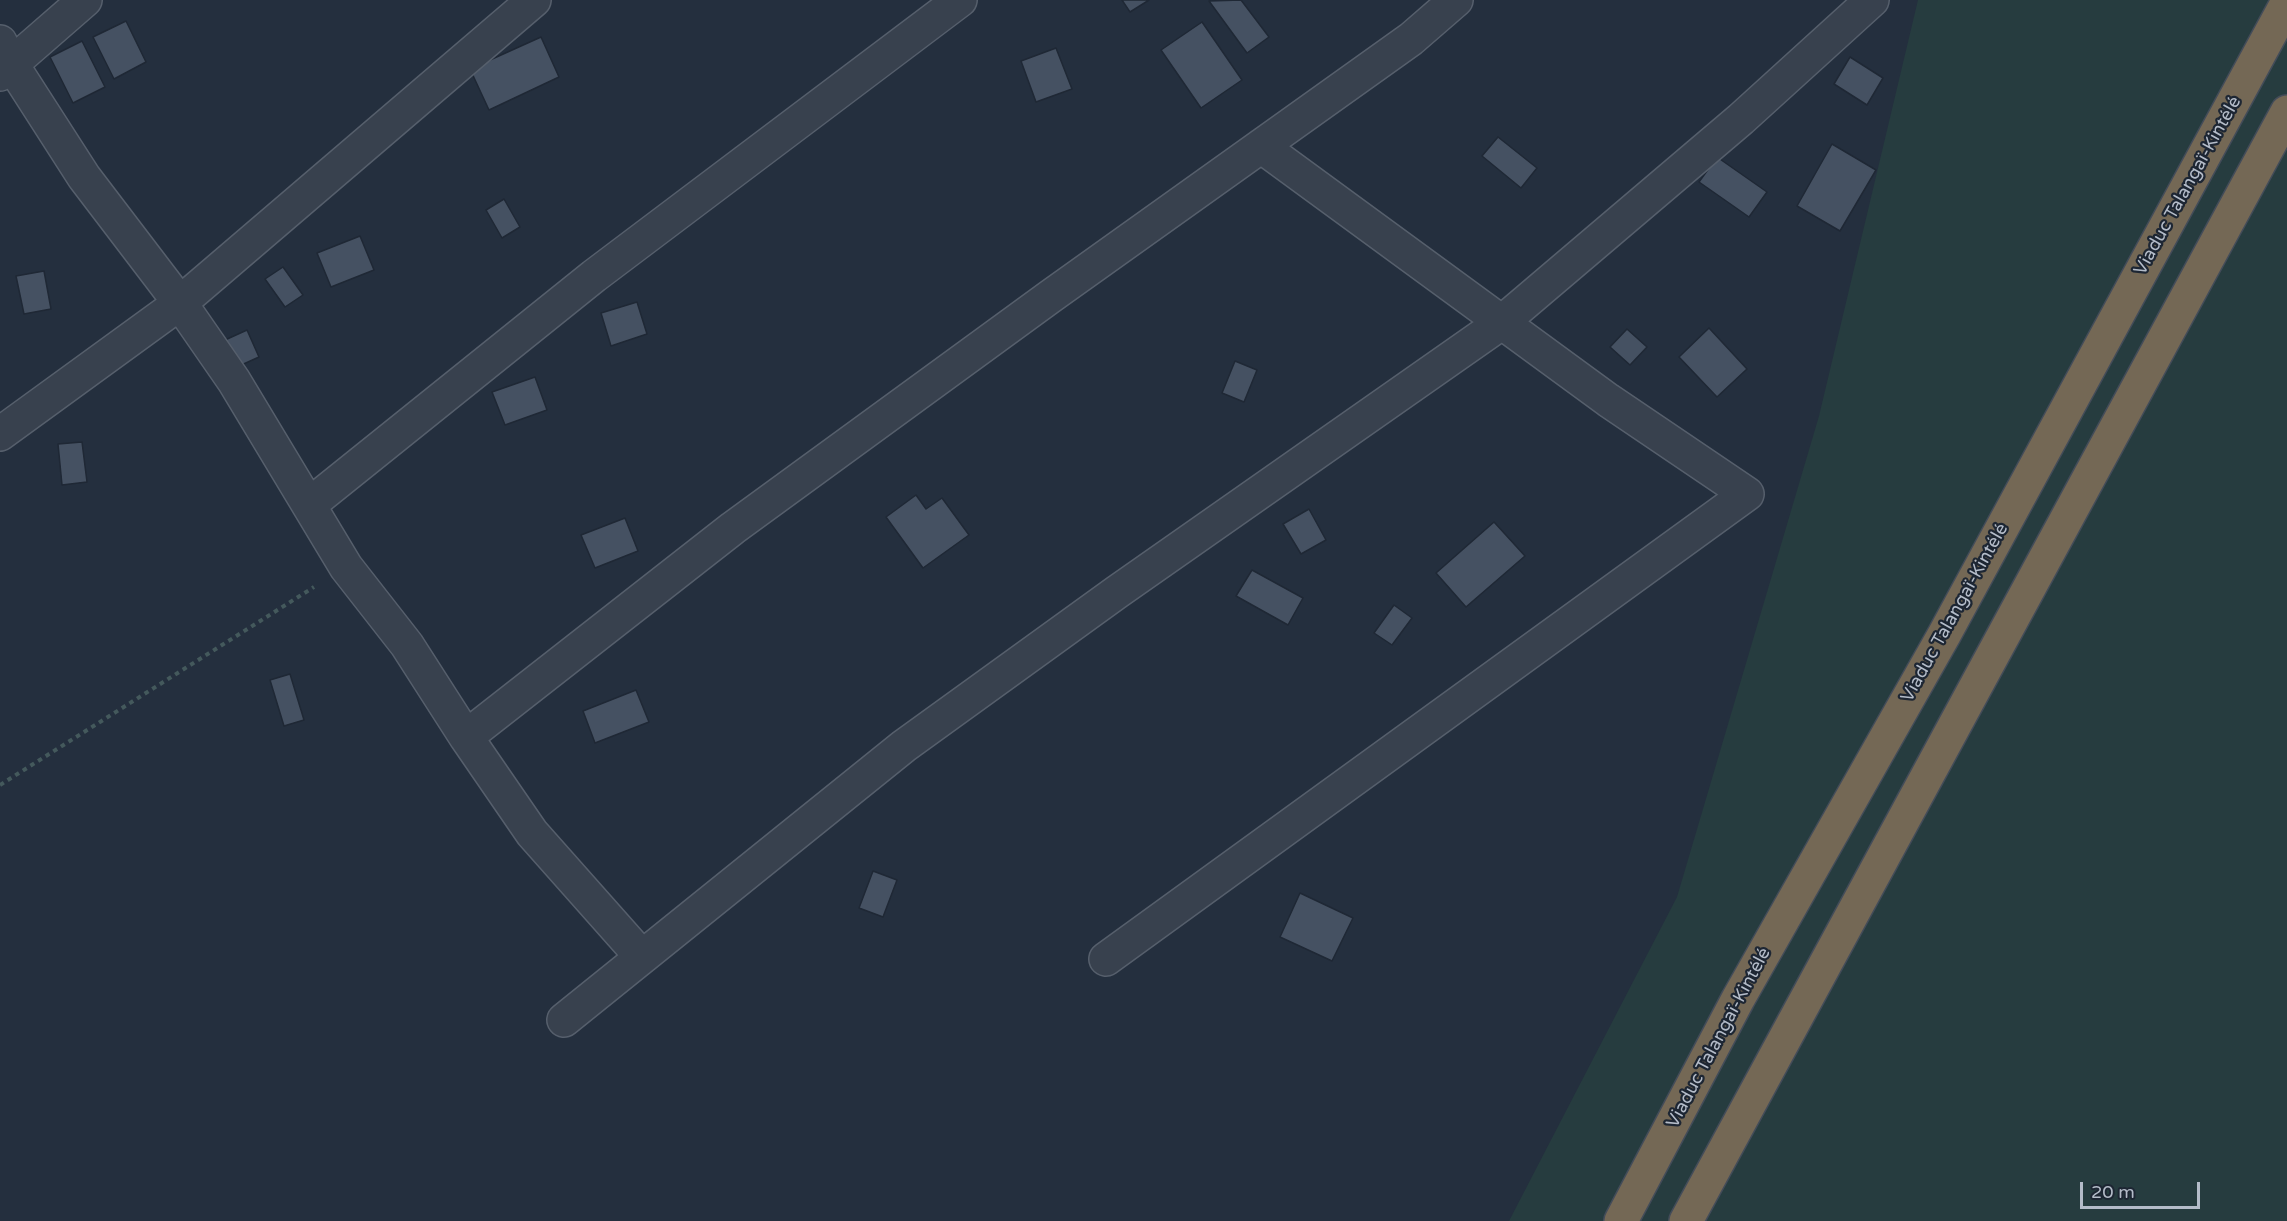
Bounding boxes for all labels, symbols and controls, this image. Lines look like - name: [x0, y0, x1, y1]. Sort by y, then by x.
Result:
- street label: Viaduc Talangaï-Kintélé: [2130, 93, 2246, 279]
- street label: Viaduc Talangaï-Kintélé: [1897, 520, 2013, 706]
- street label: Viaduc Talangaï-Kintélé: [1662, 944, 1776, 1132]
- scale bar: [2083, 1170, 2203, 1208]
- text: 20 m: [2091, 1181, 2135, 1203]

